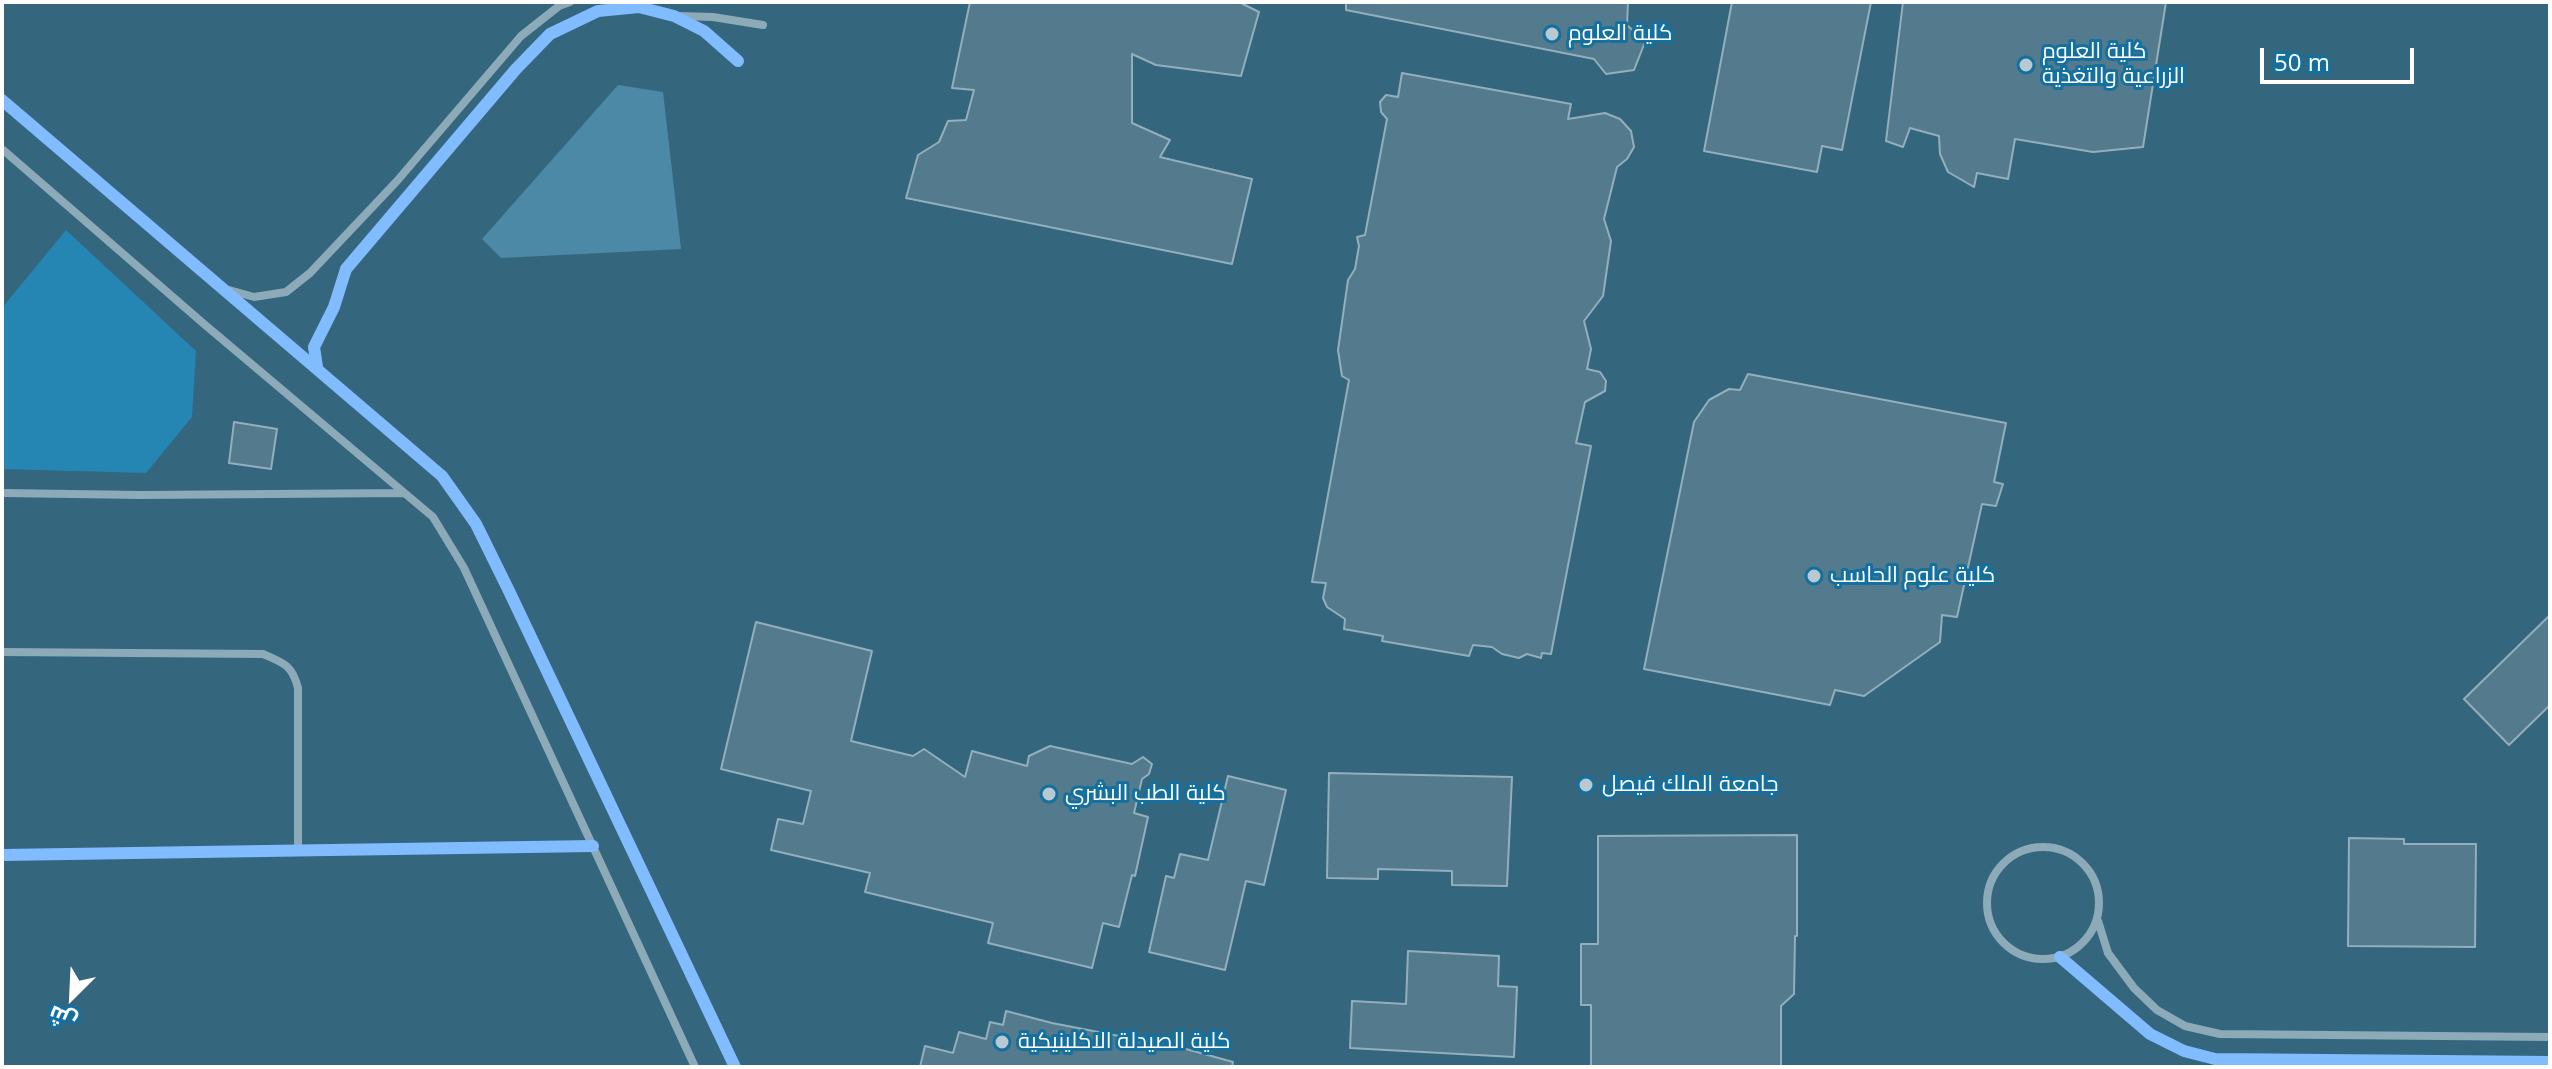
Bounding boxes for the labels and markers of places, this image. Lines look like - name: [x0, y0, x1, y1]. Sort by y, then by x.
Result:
- place label: كلية العلوم: [1568, 21, 1673, 47]
- marker: كلية العلوم: [1543, 25, 1561, 43]
- place label: كلية العلوم الزراعية والتغذية: [2042, 39, 2185, 90]
- marker: كلية العلوم الزراعية والتغذية: [2017, 56, 2035, 74]
- place label: كلية علوم الحاسب: [1830, 563, 1995, 589]
- marker: كلية علوم الحاسب: [1805, 567, 1823, 585]
- place label: جامعة الملك فيصل: [1602, 772, 1778, 798]
- marker: جامعة الملك فيصل: [1577, 776, 1595, 794]
- place label: كلية الطب البشري: [1065, 781, 1226, 807]
- marker: كلية الطب البشري: [1040, 785, 1058, 803]
- place label: كلية الصيدلة الاكلينيكية: [1018, 1029, 1231, 1055]
- marker: كلية الصيدلة الاكلينيكية: [993, 1033, 1011, 1051]

